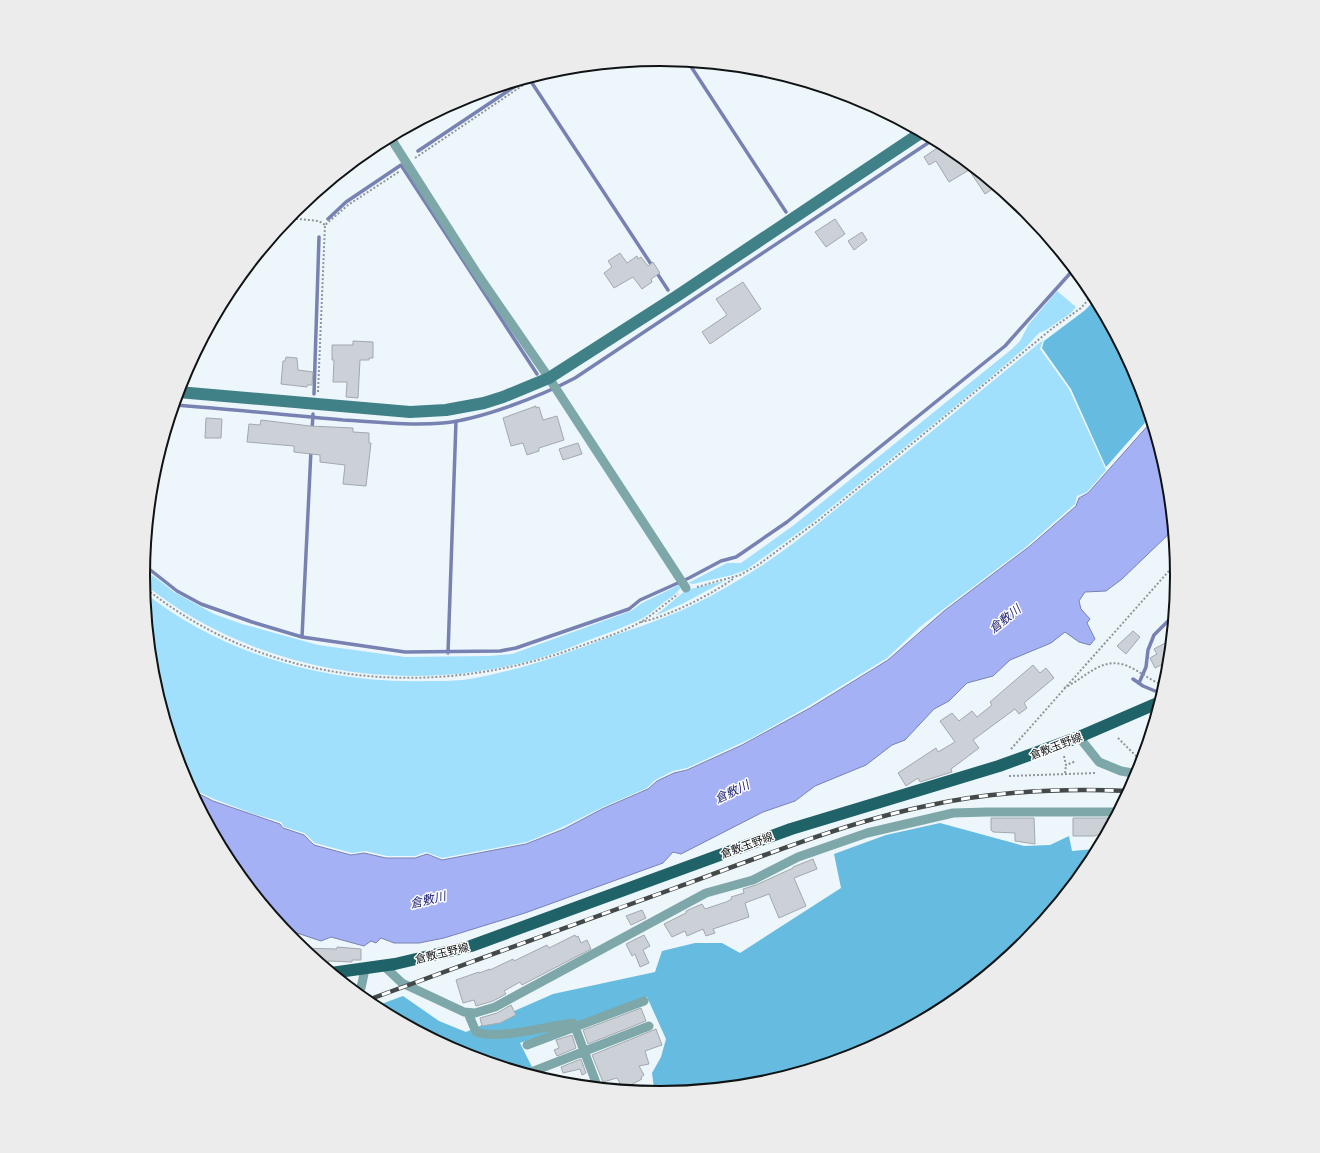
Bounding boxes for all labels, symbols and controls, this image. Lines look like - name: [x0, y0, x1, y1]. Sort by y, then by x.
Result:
- water label: 倉敷川: [987, 601, 1025, 636]
- street label: 倉敷玉野線: [1028, 731, 1084, 762]
- water label: 倉敷川: [713, 777, 753, 806]
- street label: 倉敷玉野線: [719, 830, 775, 861]
- water label: 倉敷川: [409, 889, 449, 911]
- street label: 倉敷玉野線: [414, 941, 470, 966]

